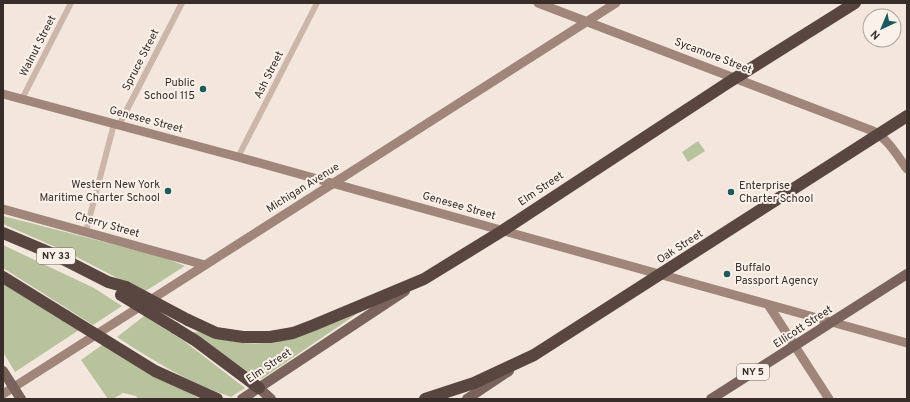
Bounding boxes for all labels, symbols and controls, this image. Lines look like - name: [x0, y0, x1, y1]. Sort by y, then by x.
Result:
- north arrow: [862, 8, 902, 48]
- street label: Walnut Street: [17, 13, 59, 79]
- street label: Spruce Street: [119, 27, 163, 93]
- text: N: [868, 27, 883, 42]
- street label: Sycamore Street: [672, 35, 754, 77]
- street label: Ash Street: [251, 49, 287, 101]
- place label: Public School 115: [144, 76, 195, 103]
- marker: Public School 115: [198, 84, 208, 94]
- street label: Genesee Street: [108, 103, 184, 137]
- street label: Michigan Avenue: [264, 160, 342, 216]
- street label: Elm Street: [516, 169, 566, 209]
- place label: Western New York Maritime Charter School: [40, 178, 160, 205]
- place label: Enterprise Charter School: [739, 179, 813, 206]
- marker: Western New York Maritime Charter School: [163, 186, 173, 196]
- marker: Enterprise Charter School: [726, 187, 736, 197]
- street label: Genesee Street: [421, 189, 497, 223]
- street label: Cherry Street: [73, 209, 141, 241]
- street label: Oak Street: [654, 227, 706, 267]
- road number: NY 33: [37, 248, 75, 264]
- place label: Buffalo Passport Agency: [735, 261, 819, 288]
- marker: Buffalo Passport Agency: [722, 269, 732, 279]
- street label: Ellicott Street: [771, 303, 835, 351]
- street label: Elm Street: [244, 346, 294, 386]
- road number: NY 5: [737, 364, 769, 380]

